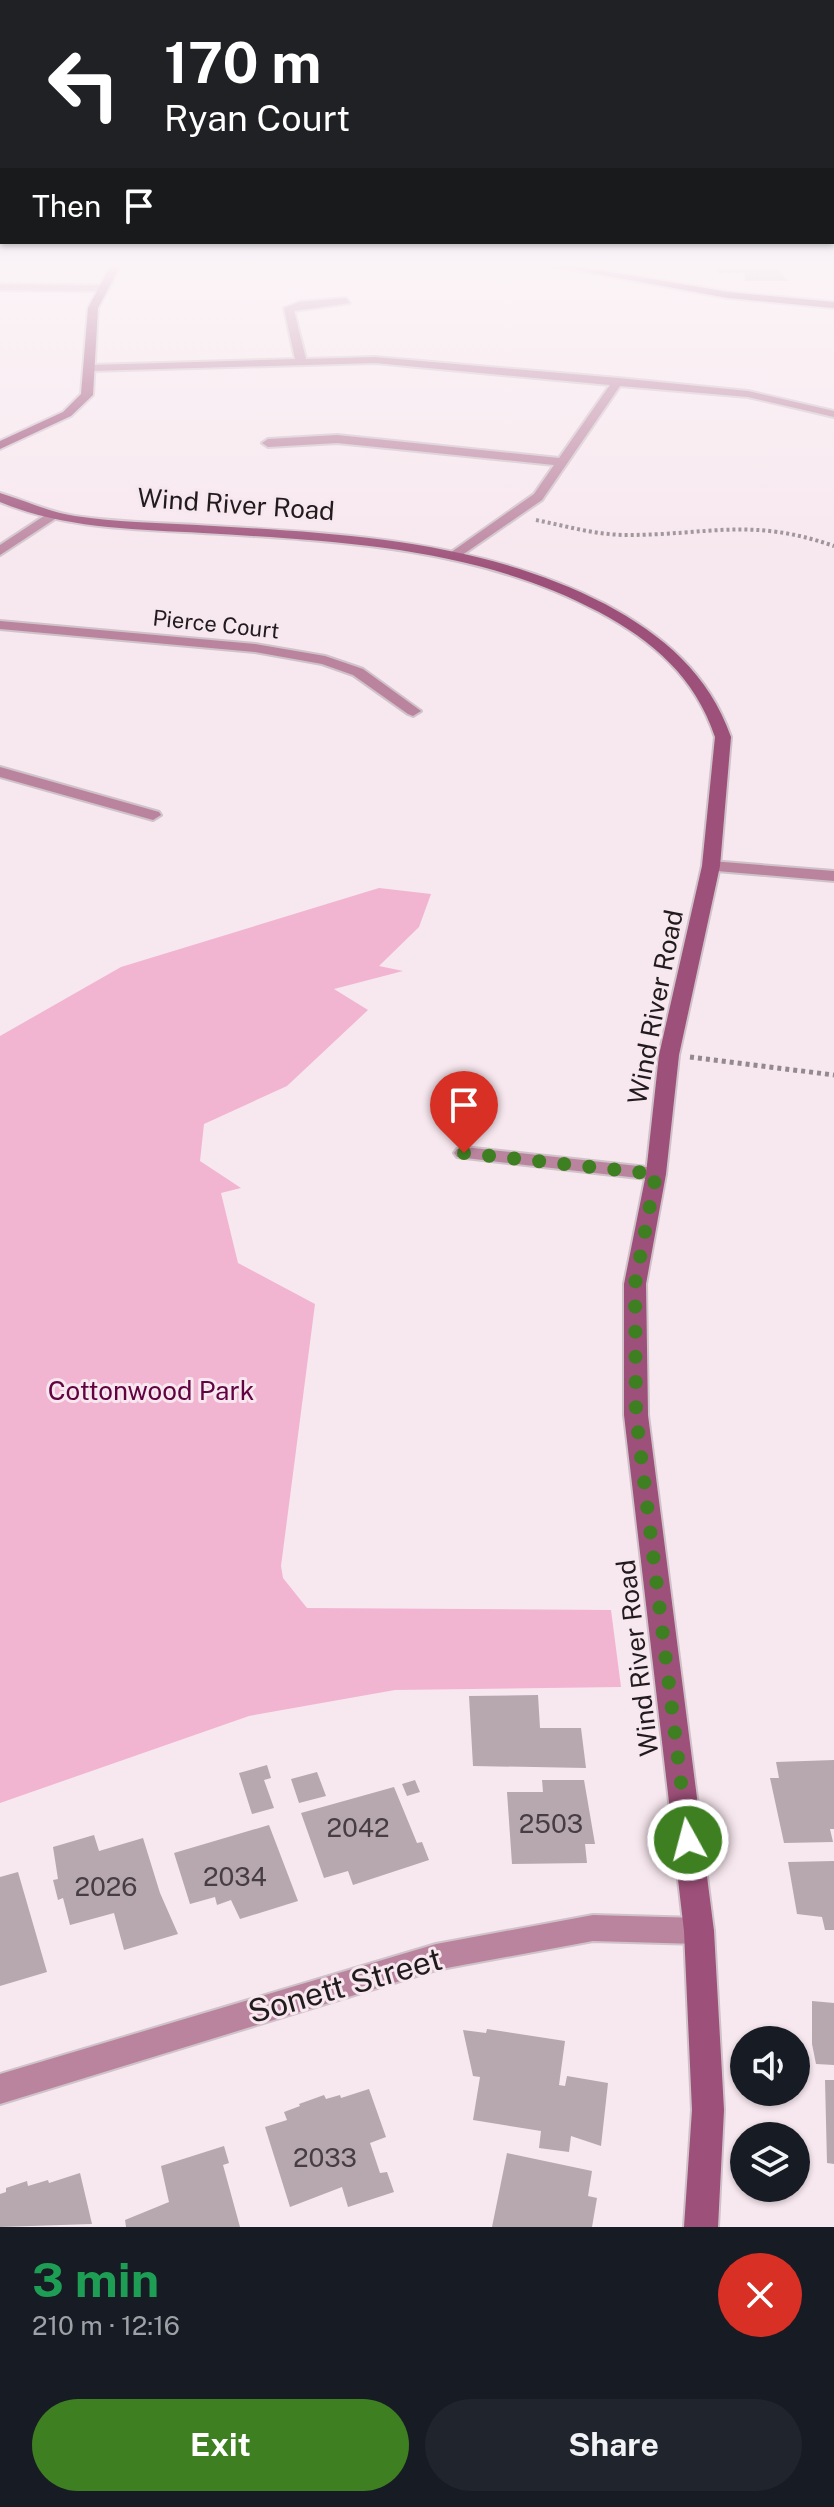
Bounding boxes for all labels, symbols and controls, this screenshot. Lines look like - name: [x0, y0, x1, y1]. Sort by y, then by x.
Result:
- text: 170 m: [164, 30, 321, 96]
- icon: left: [32, 32, 136, 136]
- text: Ryan Court: [164, 97, 350, 139]
- icon: arrive: [117, 184, 161, 228]
- text: Then: [32, 188, 101, 224]
- street label: Wind River Road: [136, 482, 336, 526]
- street label: Pierce Court: [151, 604, 281, 644]
- street label: Wind River Road: [621, 907, 689, 1107]
- pin: [430, 1071, 498, 1153]
- icon: arrive: [442, 1083, 486, 1127]
- park label: Cottonwood Park: [48, 1375, 254, 1406]
- street label: Wind River Road: [610, 1558, 664, 1758]
- position arrow: [646, 1798, 730, 1882]
- house number: 2503: [519, 1808, 583, 1839]
- house number: 2042: [326, 1812, 390, 1843]
- house number: 2034: [203, 1861, 267, 1892]
- house number: 2026: [74, 1871, 138, 1902]
- street label: Sonett Street: [244, 1940, 446, 2030]
- map controls: [730, 2026, 810, 2202]
- button: sound: [730, 2026, 810, 2106]
- button: layers: [730, 2122, 810, 2202]
- house number: 2033: [293, 2142, 357, 2173]
- text: 3 min: [32, 2251, 159, 2308]
- button: close: [718, 2253, 802, 2337]
- text: 210 m · 12:16: [32, 2310, 180, 2341]
- button: Exit: [32, 2399, 409, 2491]
- button: Share: [425, 2399, 802, 2491]

